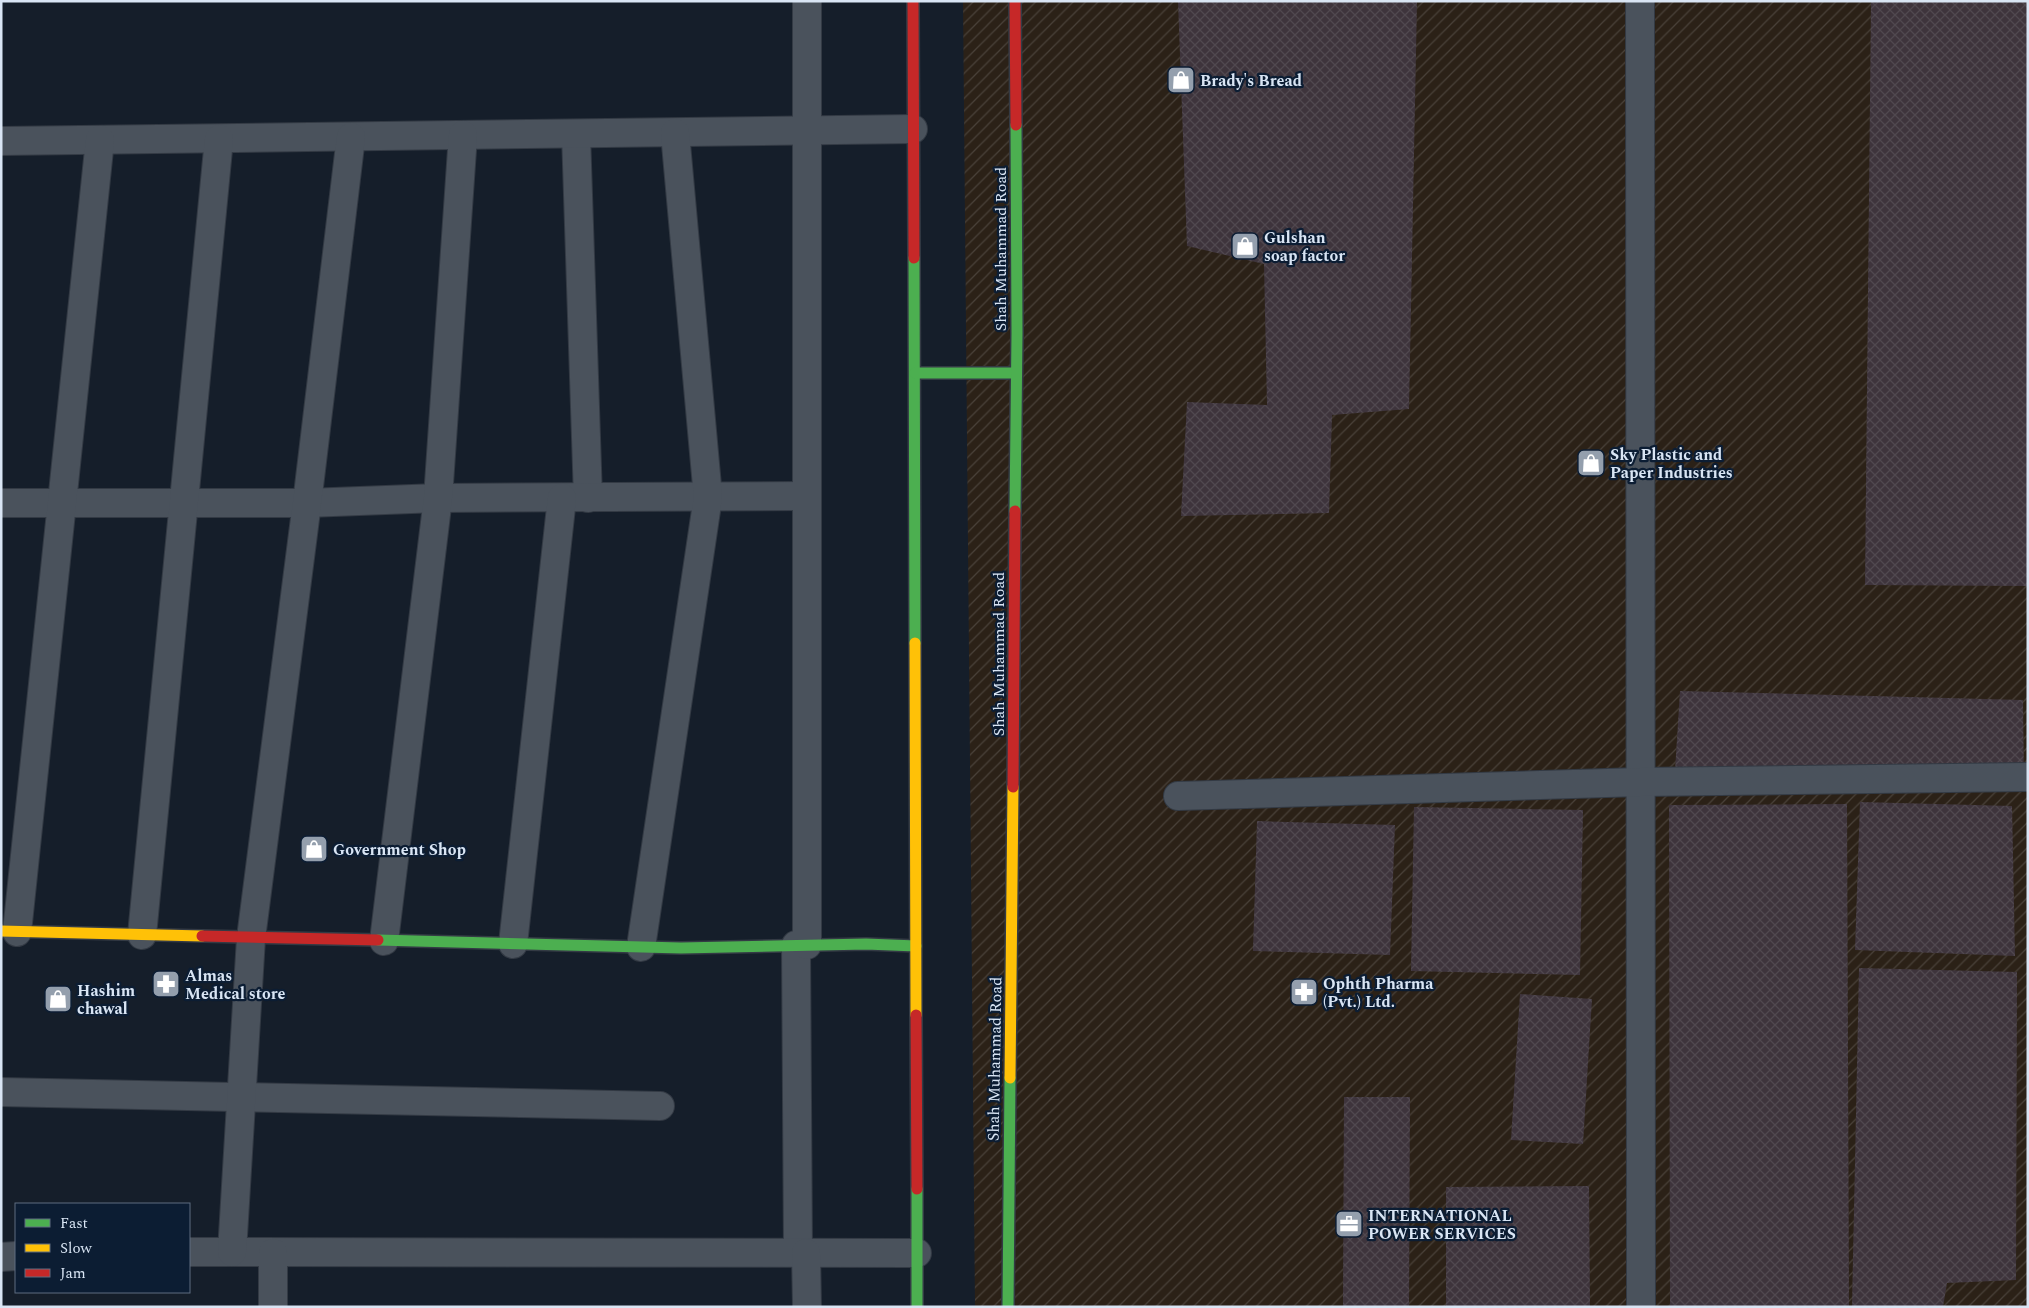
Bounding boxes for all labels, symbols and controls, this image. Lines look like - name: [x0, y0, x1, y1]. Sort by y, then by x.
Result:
- shop icon: Brady's Bread: [1166, 65, 1196, 95]
- place label: Brady's Bread: [1200, 69, 1302, 93]
- street label: Shah Muhammad Road: [989, 167, 1013, 331]
- place label: Gulshan soap factor: [1264, 226, 1345, 268]
- shop icon: Gulshan soap factor: [1230, 231, 1260, 261]
- place label: Sky Plastic and Paper Industries: [1610, 443, 1733, 485]
- shop icon: Sky Plastic and Paper Industries: [1576, 448, 1606, 478]
- street label: Shah Muhammad Road: [987, 572, 1011, 736]
- shop icon: Government Shop: [299, 834, 329, 864]
- place label: Government Shop: [333, 838, 466, 862]
- place label: Almas Medical store: [185, 964, 285, 1006]
- pharmacy icon: Almas Medical store: [151, 969, 181, 999]
- place label: Ophth Pharma (Pvt.) Ltd.: [1323, 972, 1434, 1014]
- street label: Shah Muhammad Road: [982, 977, 1008, 1141]
- pharmacy icon: Ophth Pharma (Pvt.) Ltd.: [1289, 977, 1319, 1007]
- place label: Hashim chawal: [77, 979, 136, 1021]
- shop icon: Hashim chawal: [43, 984, 73, 1014]
- legend: [15, 1203, 190, 1293]
- place label: INTERNATIONAL POWER SERVICES: [1368, 1204, 1516, 1246]
- office icon: INTERNATIONAL POWER SERVICES: [1334, 1209, 1364, 1239]
- text: Fast: [60, 1212, 88, 1235]
- text: Slow: [60, 1237, 92, 1260]
- text: Jam: [60, 1262, 86, 1285]

